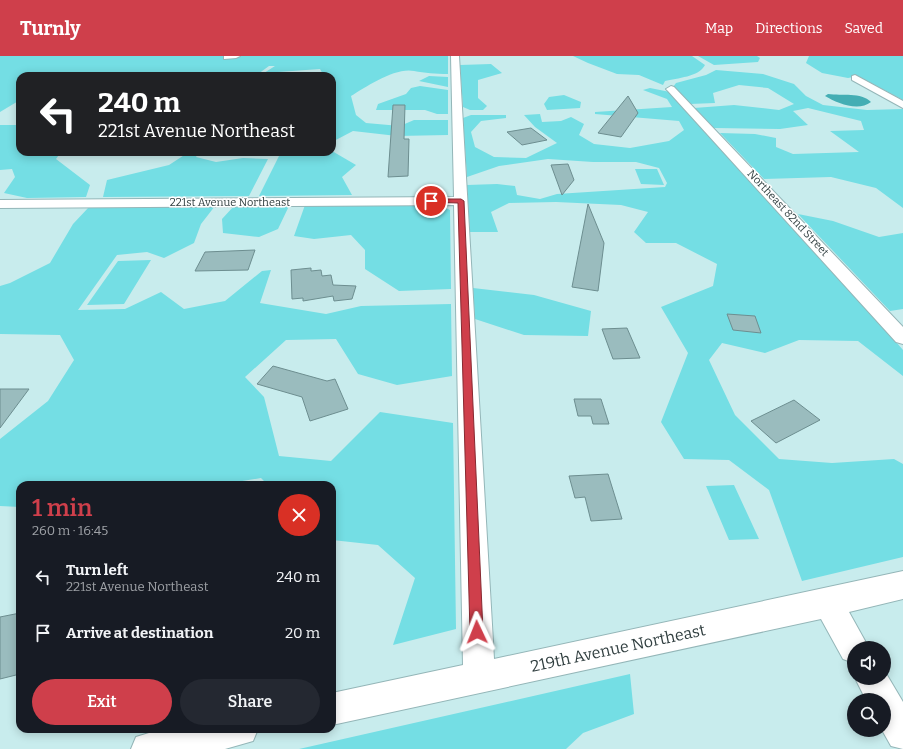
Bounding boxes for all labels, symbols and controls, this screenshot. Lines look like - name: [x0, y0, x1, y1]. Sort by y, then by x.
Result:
- text: Turnly: [20, 17, 81, 40]
- text: Map: [705, 20, 733, 37]
- text: Directions: [755, 20, 823, 37]
- text: Saved: [845, 20, 883, 37]
- text: 240 m: [98, 86, 180, 119]
- icon: left: [32, 88, 84, 140]
- text: 221st Avenue Northeast: [98, 120, 295, 142]
- street label: Northeast 82nd Street: [745, 167, 831, 259]
- pin: [414, 184, 448, 218]
- icon: arrive: [420, 190, 442, 212]
- street label: 221st Avenue Northeast: [170, 196, 290, 209]
- text: 1 min: [32, 494, 92, 522]
- button: close: [278, 494, 320, 536]
- text: 260 m · 16:45: [32, 523, 108, 538]
- text: Turn left: [66, 561, 128, 579]
- icon: left: [32, 566, 54, 588]
- text: 240 m: [276, 568, 320, 586]
- text: 221st Avenue Northeast: [66, 579, 208, 594]
- position arrow: [456, 611, 498, 653]
- street label: 219th Avenue Northeast: [529, 620, 707, 676]
- icon: arrive: [32, 622, 54, 644]
- text: Arrive at destination: [66, 624, 213, 642]
- text: 20 m: [285, 624, 320, 642]
- map controls: [847, 641, 891, 737]
- button: sound: [847, 641, 891, 685]
- button: Exit: [32, 679, 172, 725]
- button: Share: [180, 679, 320, 725]
- button: search: [847, 693, 891, 737]

